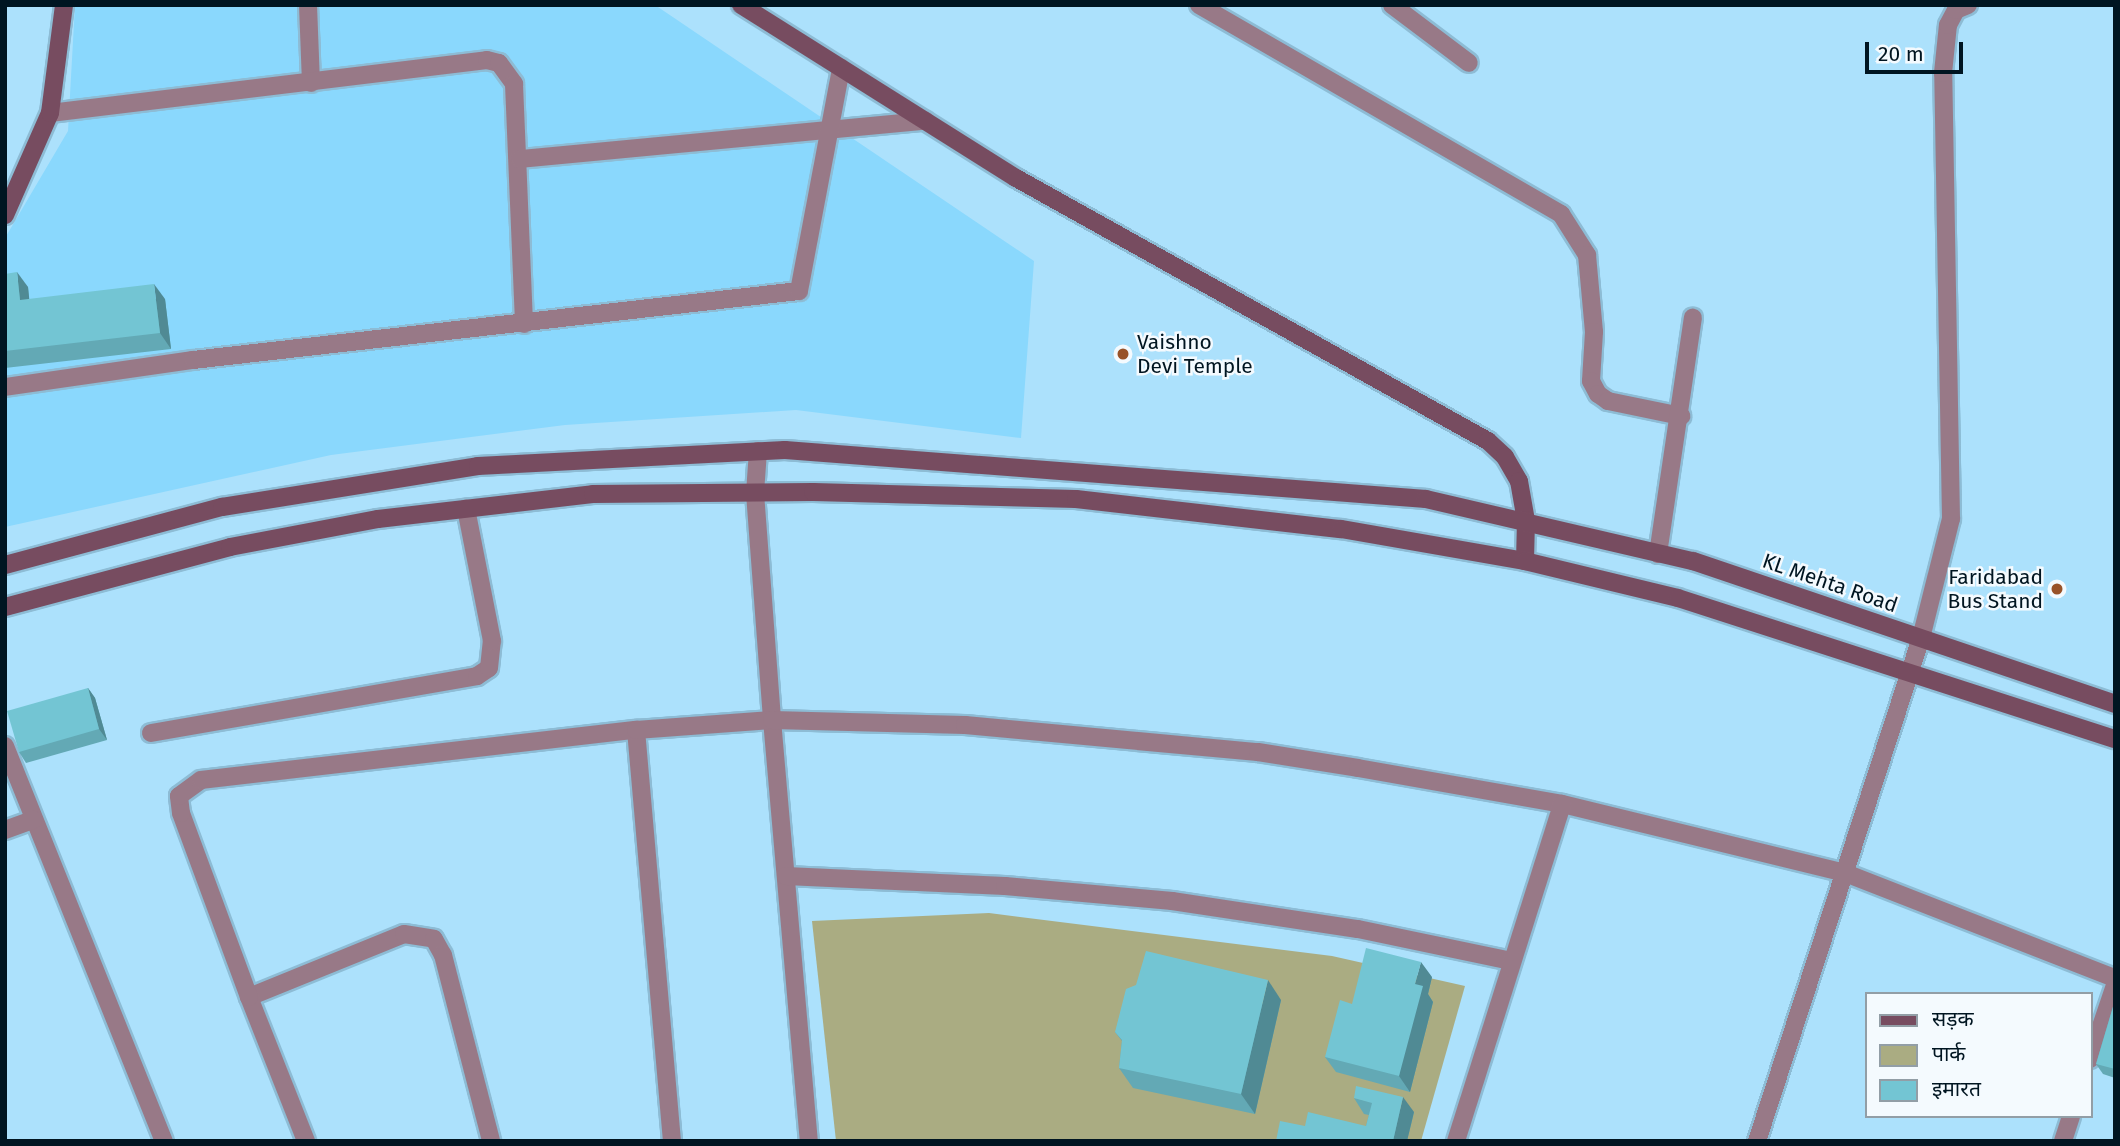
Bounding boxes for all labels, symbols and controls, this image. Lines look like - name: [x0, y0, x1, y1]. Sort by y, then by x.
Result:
- scale bar: [1868, 28, 1966, 72]
- text: 20 m: [1878, 41, 1924, 67]
- place label: Vaishno Devi Temple: [1137, 329, 1253, 379]
- marker: Vaishno Devi Temple: [1115, 346, 1131, 362]
- street label: KL Mehta Road: [1759, 548, 1901, 618]
- place label: Faridabad Bus Stand: [1947, 564, 2043, 614]
- marker: Faridabad Bus Stand: [2049, 581, 2065, 597]
- legend: [1864, 992, 2092, 1118]
- text: सड़क: [1932, 1006, 1974, 1032]
- text: पार्क: [1932, 1041, 1966, 1067]
- text: इमारत: [1932, 1076, 1981, 1102]

